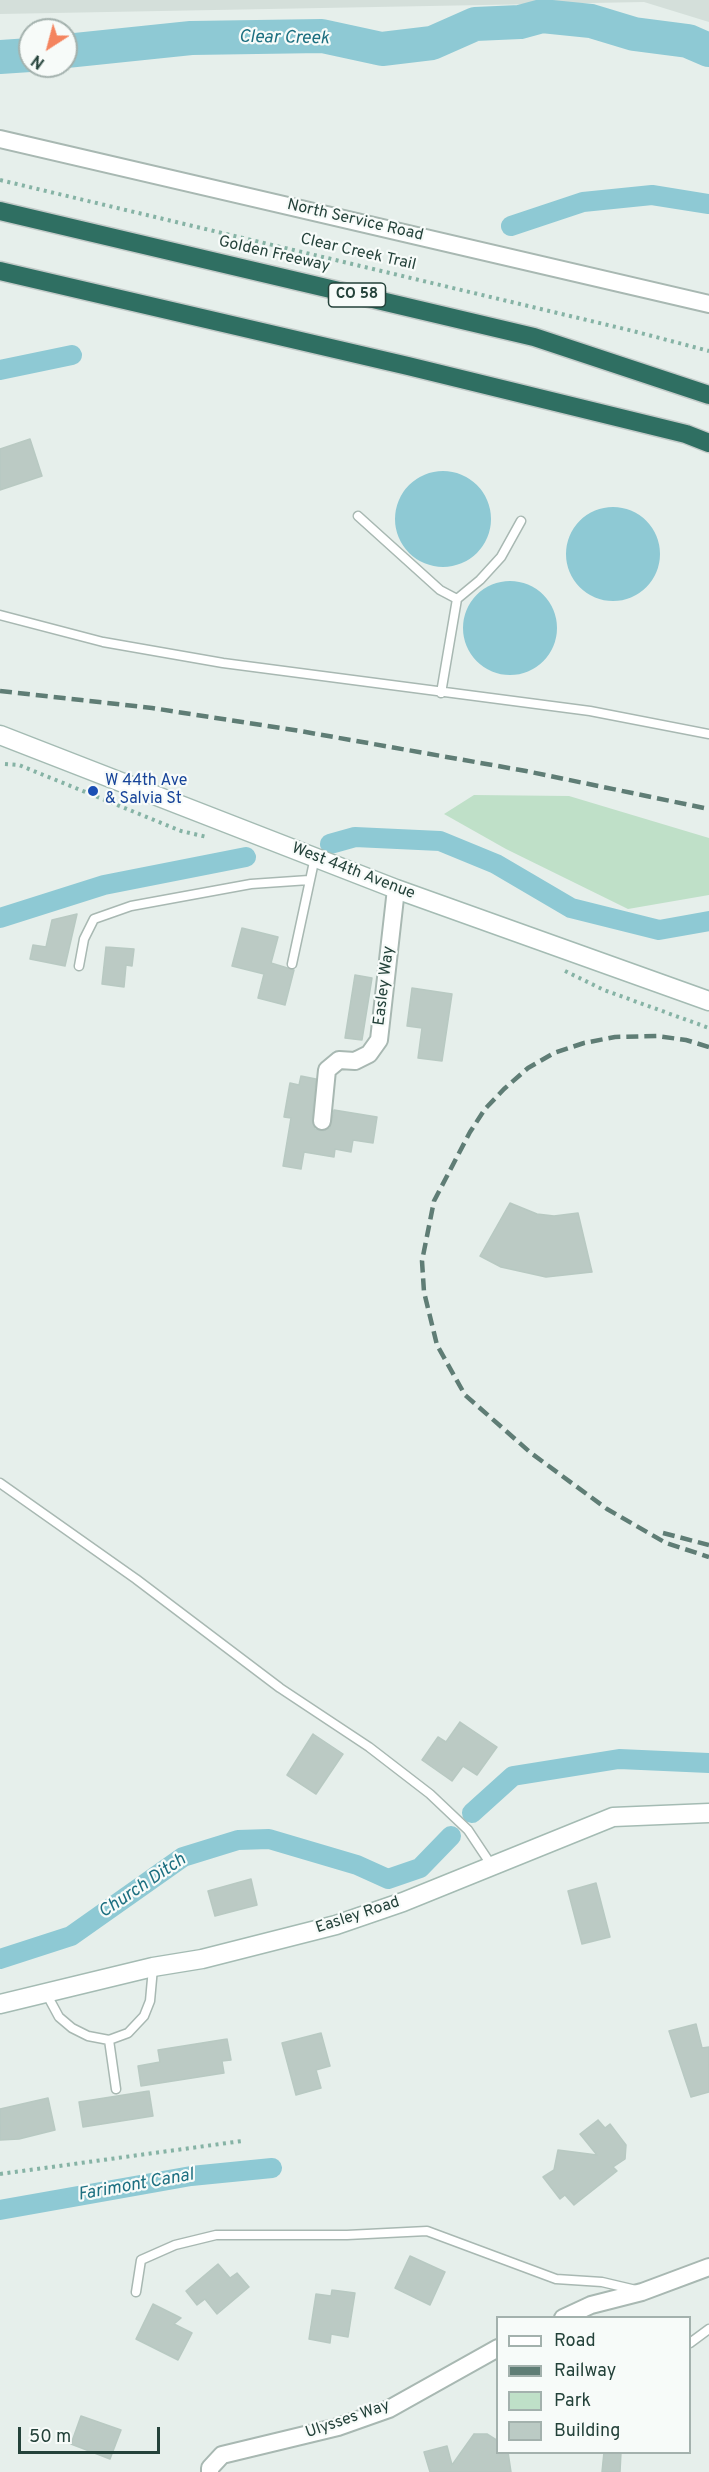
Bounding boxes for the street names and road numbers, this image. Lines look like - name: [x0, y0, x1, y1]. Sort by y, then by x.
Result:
- street label: North Service Road: [285, 196, 425, 246]
- street label: Clear Creek Trail: [298, 230, 418, 276]
- street label: Golden Freeway: [216, 233, 332, 277]
- road number: CO 58: [328, 283, 386, 307]
- street label: West 44th Avenue: [289, 840, 417, 904]
- street label: Easley Way: [371, 945, 399, 1027]
- street label: Easley Road: [314, 1893, 402, 1939]
- street label: Ulysses Way: [303, 2397, 393, 2443]

